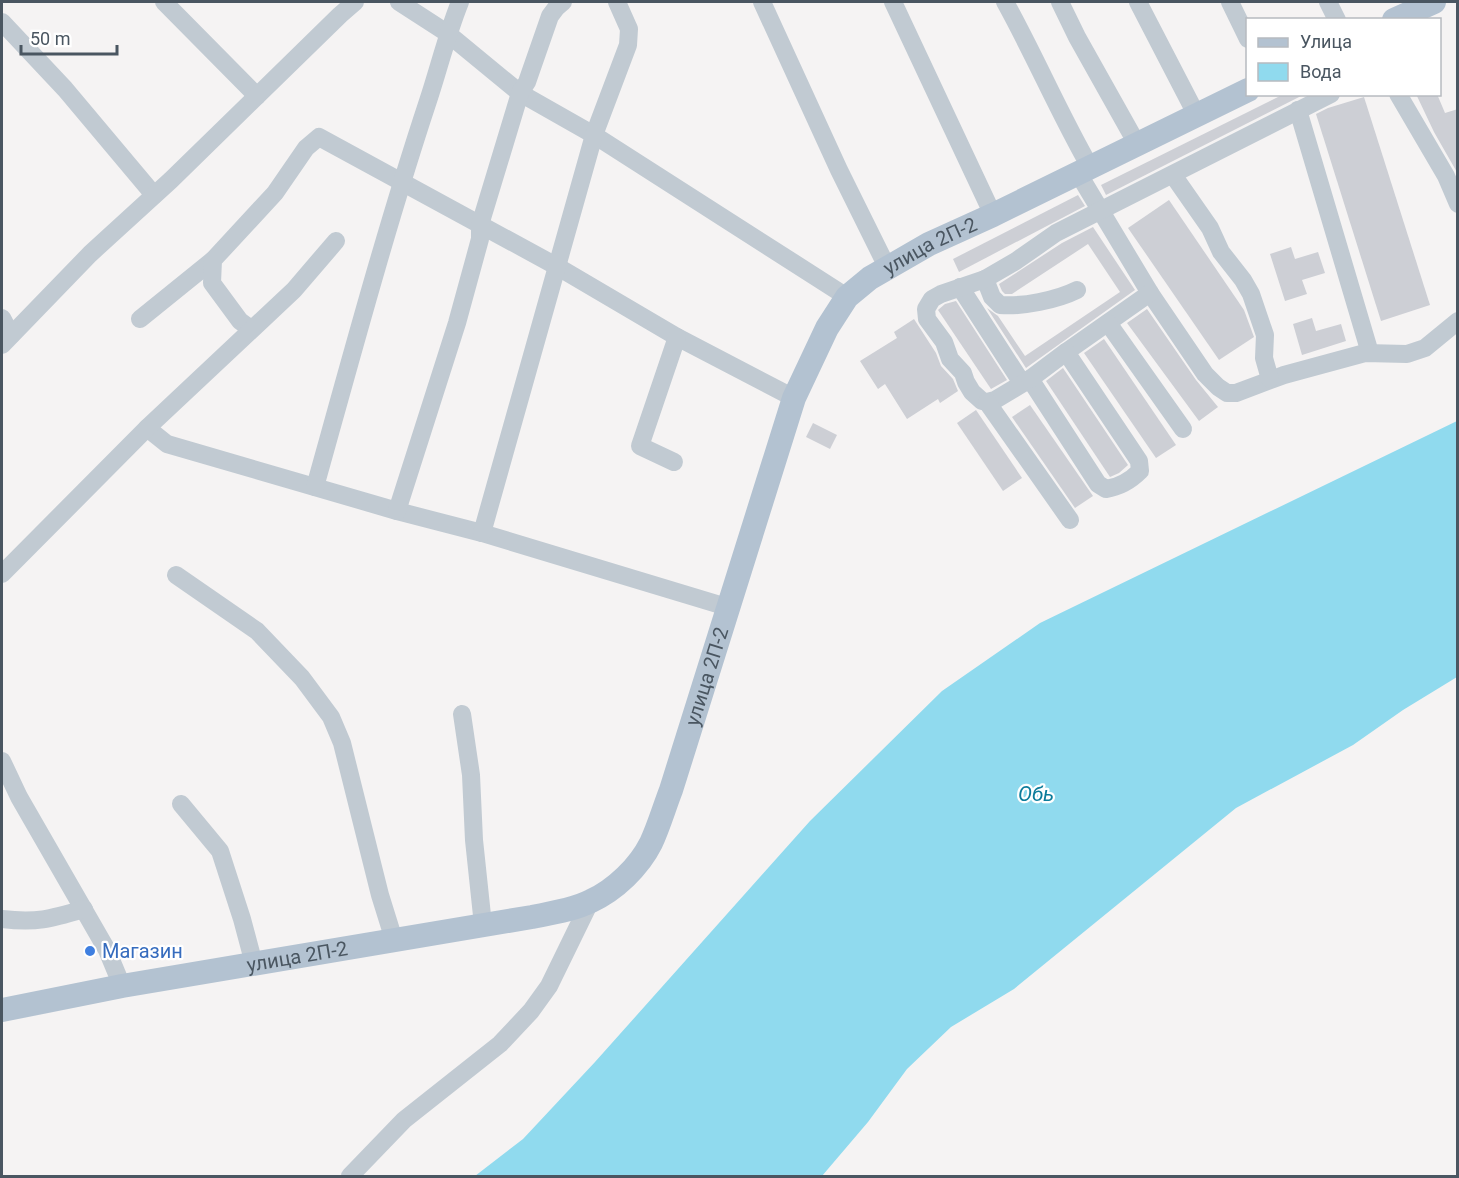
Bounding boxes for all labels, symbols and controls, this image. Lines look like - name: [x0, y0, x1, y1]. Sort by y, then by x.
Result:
- scale bar: [21, 18, 117, 56]
- legend: [1246, 18, 1441, 96]
- text: 50 m: [30, 28, 70, 49]
- text: Улица: [1300, 31, 1352, 52]
- text: Вода: [1300, 61, 1342, 82]
- street label: улица 2П-2: [879, 212, 980, 280]
- street label: улица 2П-2: [680, 624, 733, 729]
- water label: Обь: [1018, 782, 1054, 806]
- street label: улица 2П-2: [245, 936, 350, 977]
- place label: Магазин: [102, 939, 183, 963]
- marker: Магазин: [83, 944, 97, 958]

